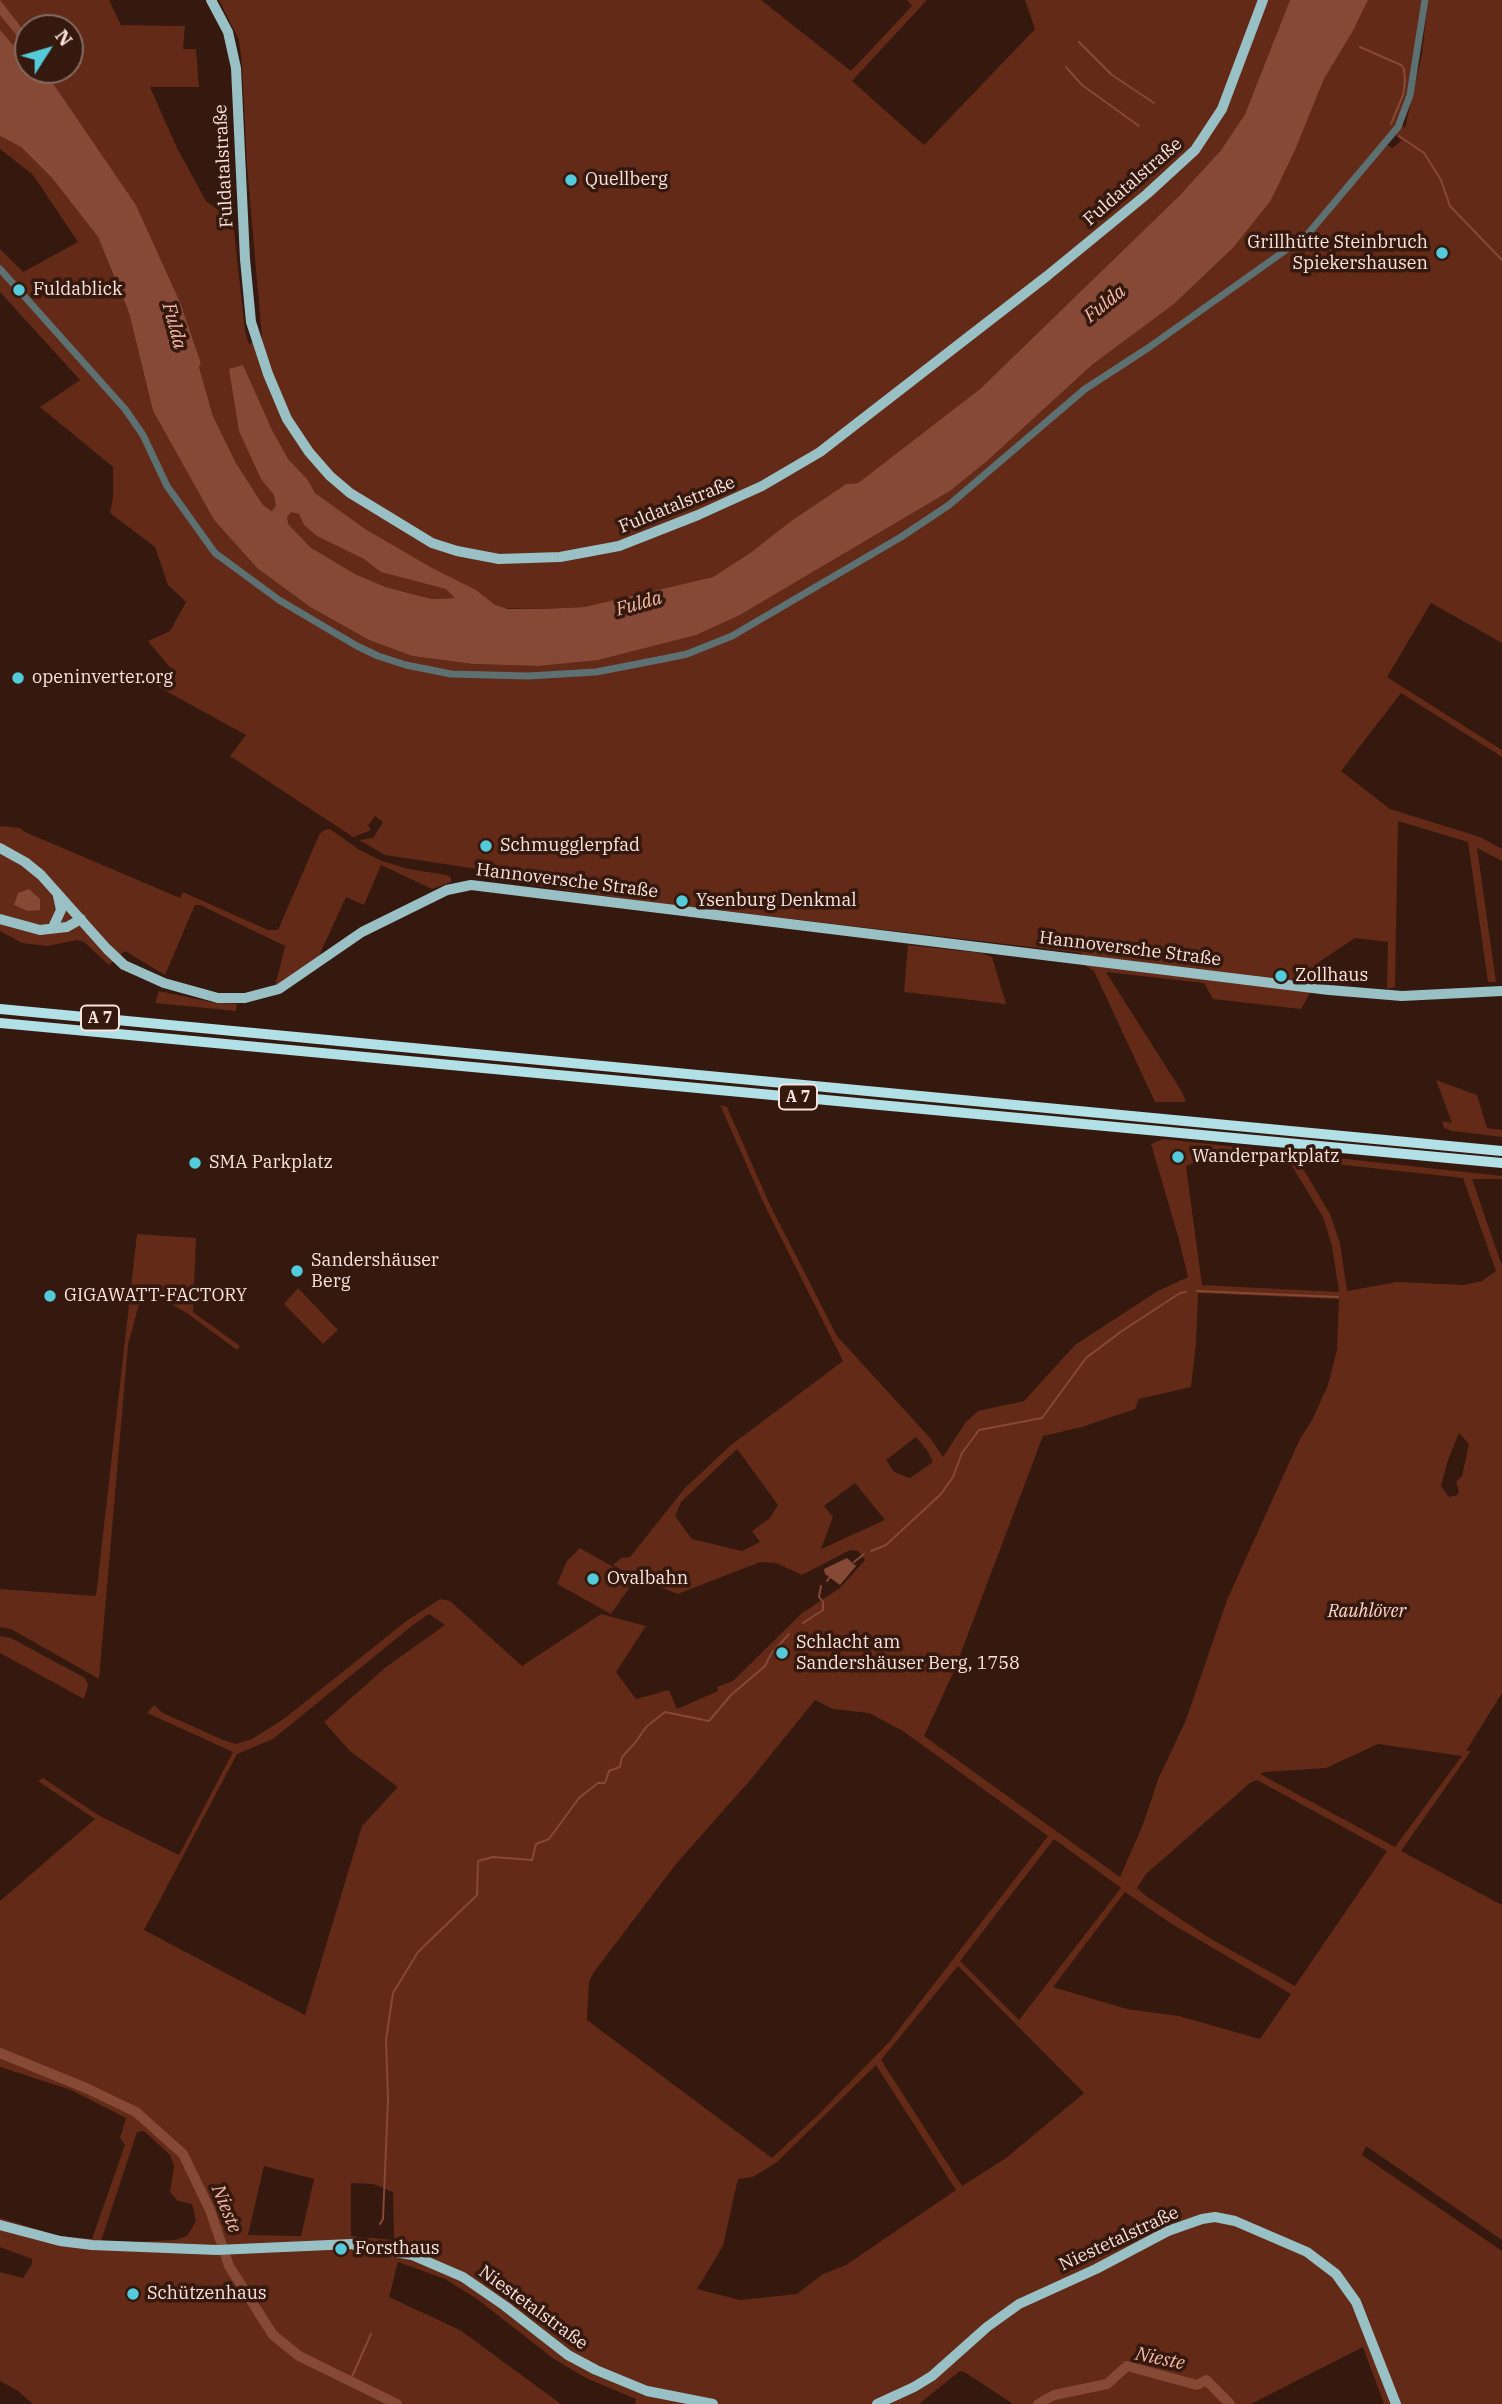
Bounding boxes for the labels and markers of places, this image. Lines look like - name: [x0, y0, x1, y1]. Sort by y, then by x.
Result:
- place label: Quellberg: [585, 169, 668, 191]
- marker: Quellberg: [563, 172, 579, 188]
- place label: Grillhütte Steinbruch Spiekershausen: [1247, 232, 1428, 274]
- marker: Grillhütte Steinbruch Spiekershausen: [1434, 245, 1450, 261]
- place label: Fuldablick: [33, 279, 123, 301]
- marker: Fuldablick: [11, 282, 27, 298]
- place label: openinverter.org: [32, 667, 173, 689]
- marker: openinverter.org: [10, 670, 26, 686]
- place label: Schmugglerpfad: [500, 835, 640, 857]
- marker: Schmugglerpfad: [478, 838, 494, 854]
- place label: Ysenburg Denkmal: [696, 890, 857, 912]
- marker: Ysenburg Denkmal: [674, 893, 690, 909]
- place label: Zollhaus: [1295, 965, 1368, 987]
- marker: Zollhaus: [1273, 968, 1289, 984]
- place label: Wanderparkplatz: [1192, 1146, 1339, 1168]
- marker: Wanderparkplatz: [1170, 1149, 1186, 1165]
- place label: SMA Parkplatz: [209, 1152, 333, 1174]
- marker: SMA Parkplatz: [187, 1155, 203, 1171]
- place label: Sandershäuser Berg: [311, 1250, 439, 1292]
- marker: Sandershäuser Berg: [289, 1263, 305, 1279]
- place label: GIGAWATT-FACTORY: [64, 1285, 247, 1307]
- marker: GIGAWATT-FACTORY: [42, 1288, 58, 1304]
- place label: Ovalbahn: [607, 1568, 688, 1590]
- marker: Ovalbahn: [585, 1571, 601, 1587]
- place label: Schlacht am Sandershäuser Berg, 1758: [796, 1632, 1020, 1674]
- marker: Schlacht am Sandershäuser Berg, 1758: [774, 1645, 790, 1661]
- place label: Forsthaus: [355, 2238, 440, 2260]
- marker: Forsthaus: [333, 2241, 349, 2257]
- place label: Schützenhaus: [147, 2283, 267, 2305]
- marker: Schützenhaus: [125, 2286, 141, 2302]

